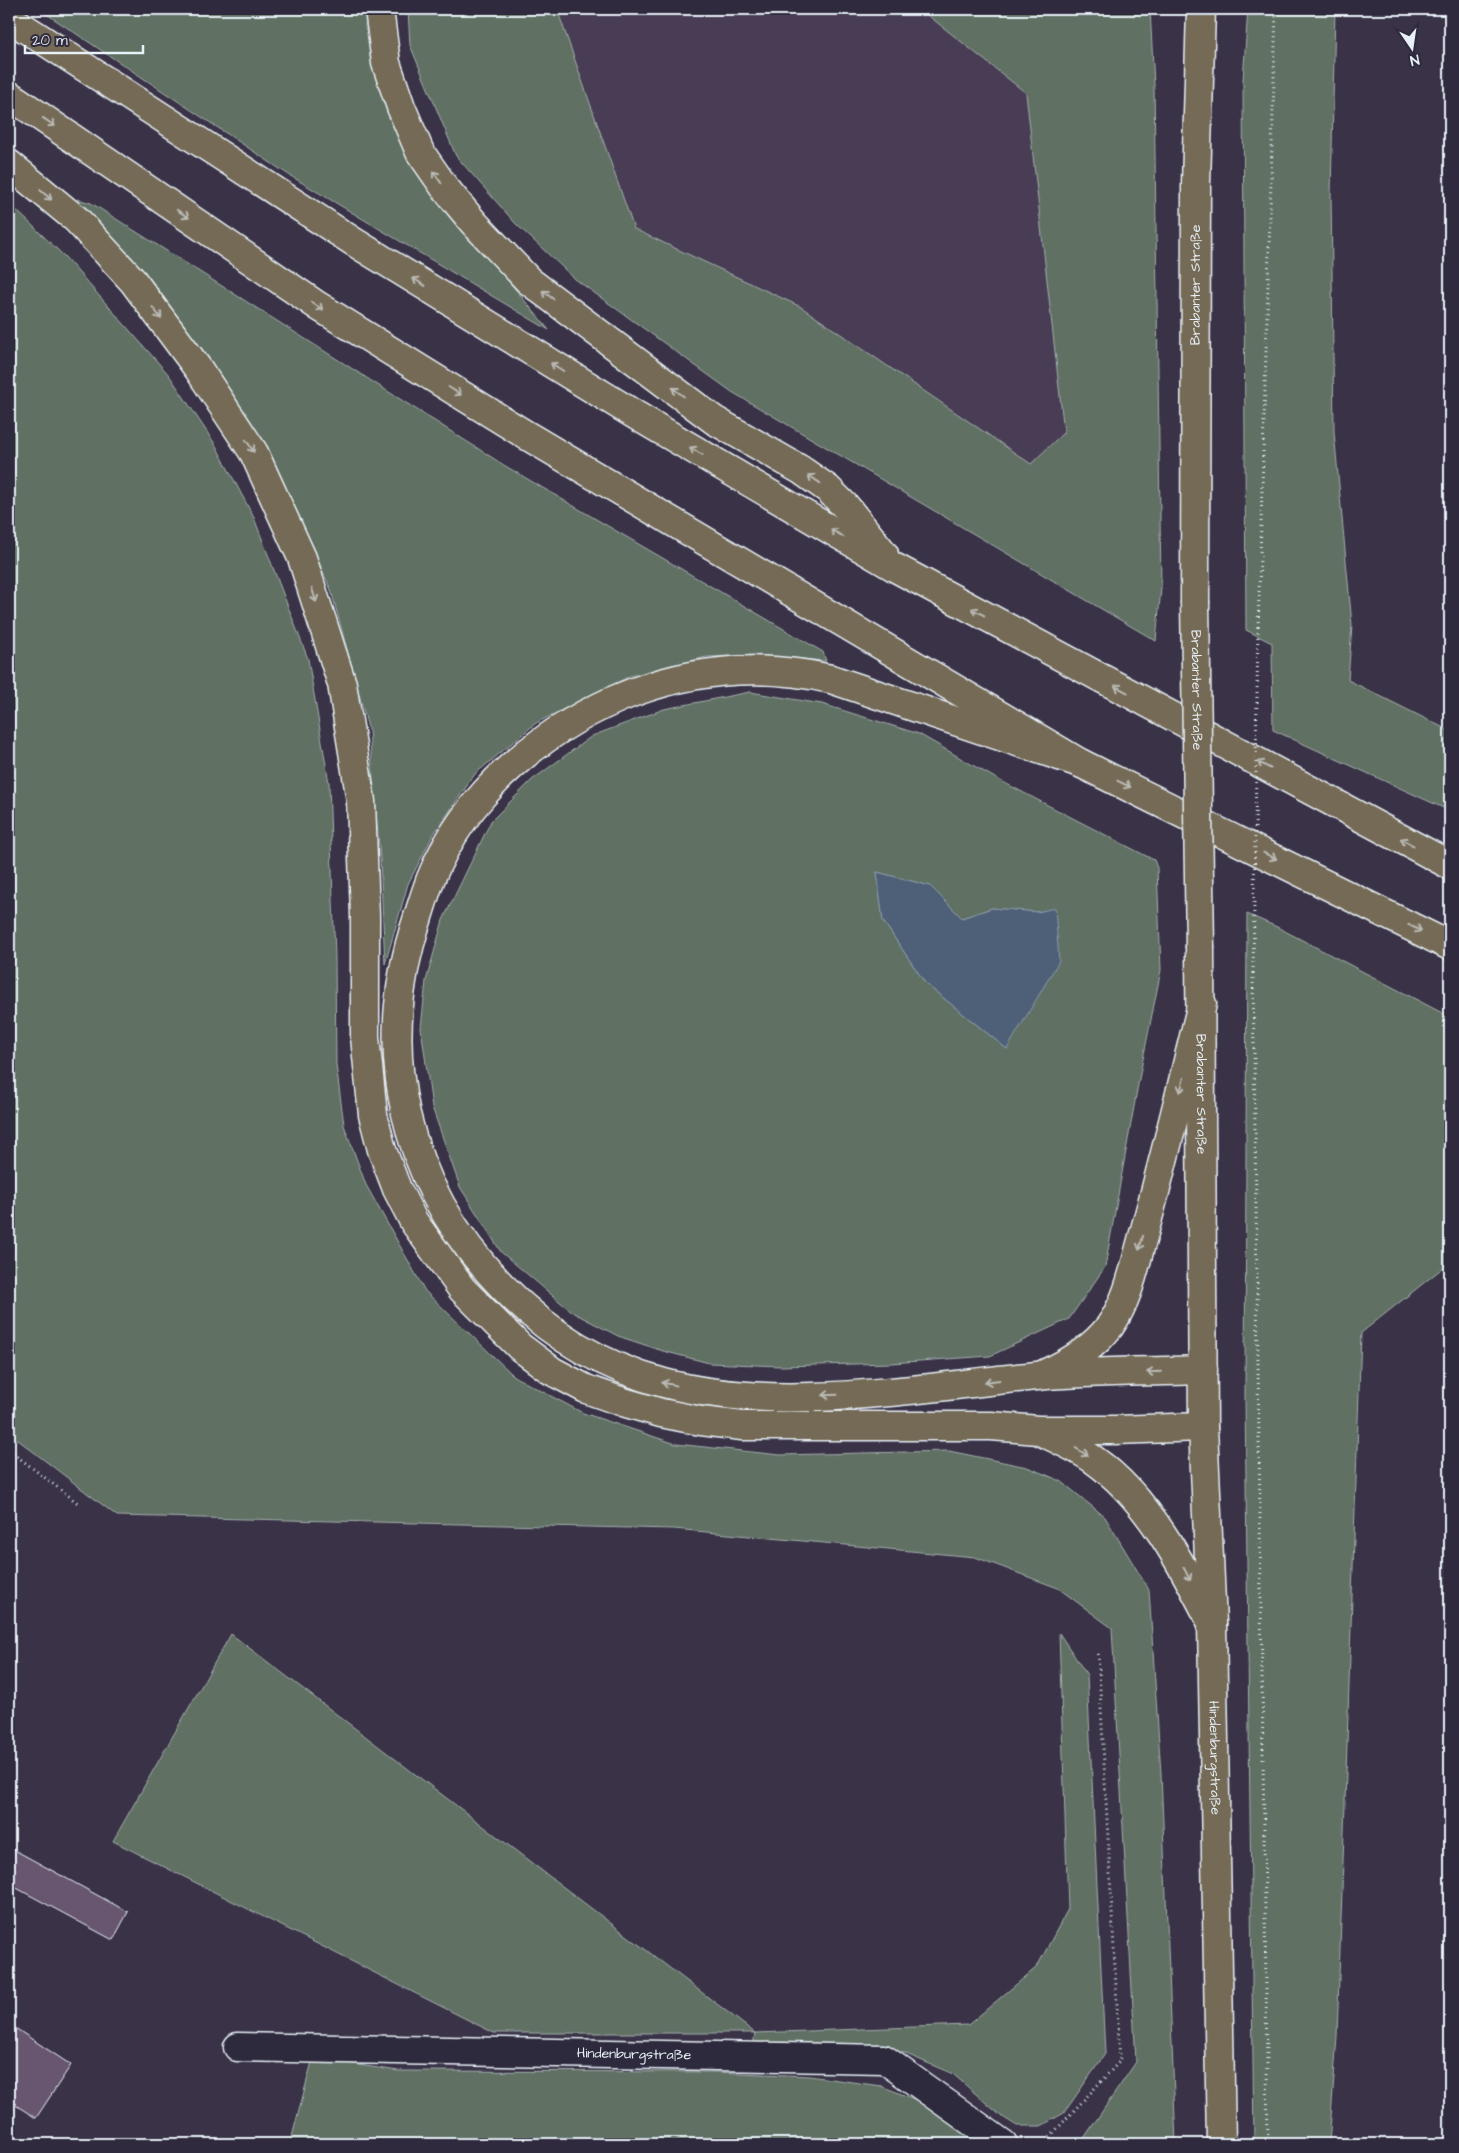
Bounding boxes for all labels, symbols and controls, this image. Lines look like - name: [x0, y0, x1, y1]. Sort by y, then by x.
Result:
- scale bar: [25, 22, 142, 54]
- north arrow: [1386, 22, 1436, 72]
- text: 20 m: [32, 30, 68, 51]
- text: N: [1408, 49, 1421, 70]
- one-way arrow: [42, 117, 56, 127]
- one-way arrow: [432, 170, 442, 184]
- one-way arrow: [40, 189, 53, 200]
- one-way arrow: [176, 209, 190, 219]
- street label: Brabanter Straße: [1186, 224, 1206, 345]
- one-way arrow: [412, 277, 426, 287]
- one-way arrow: [541, 290, 555, 300]
- one-way arrow: [310, 300, 324, 311]
- one-way arrow: [152, 306, 162, 320]
- one-way arrow: [551, 362, 565, 372]
- one-way arrow: [448, 386, 462, 396]
- one-way arrow: [672, 387, 685, 398]
- one-way arrow: [245, 439, 255, 453]
- one-way arrow: [690, 446, 704, 456]
- one-way arrow: [808, 474, 822, 484]
- one-way arrow: [830, 528, 844, 538]
- one-way arrow: [310, 587, 319, 602]
- one-way arrow: [970, 607, 985, 617]
- street label: Brabanter Straße: [1185, 630, 1207, 751]
- one-way arrow: [1114, 683, 1129, 693]
- one-way arrow: [1257, 760, 1272, 769]
- one-way arrow: [1116, 780, 1131, 790]
- one-way arrow: [1400, 837, 1415, 847]
- one-way arrow: [1262, 852, 1277, 862]
- one-way arrow: [1407, 924, 1422, 934]
- street label: Brabanter Straße: [1191, 1034, 1211, 1155]
- one-way arrow: [1177, 1077, 1186, 1093]
- one-way arrow: [1136, 1234, 1146, 1250]
- one-way arrow: [1147, 1367, 1163, 1377]
- one-way arrow: [985, 1376, 1001, 1386]
- one-way arrow: [661, 1379, 677, 1388]
- one-way arrow: [823, 1390, 839, 1399]
- one-way arrow: [1074, 1447, 1088, 1457]
- one-way arrow: [1183, 1566, 1192, 1581]
- street label: Hindenburgstraße: [1203, 1700, 1225, 1816]
- street label: Hindenburgstraße: [577, 2043, 692, 2065]

